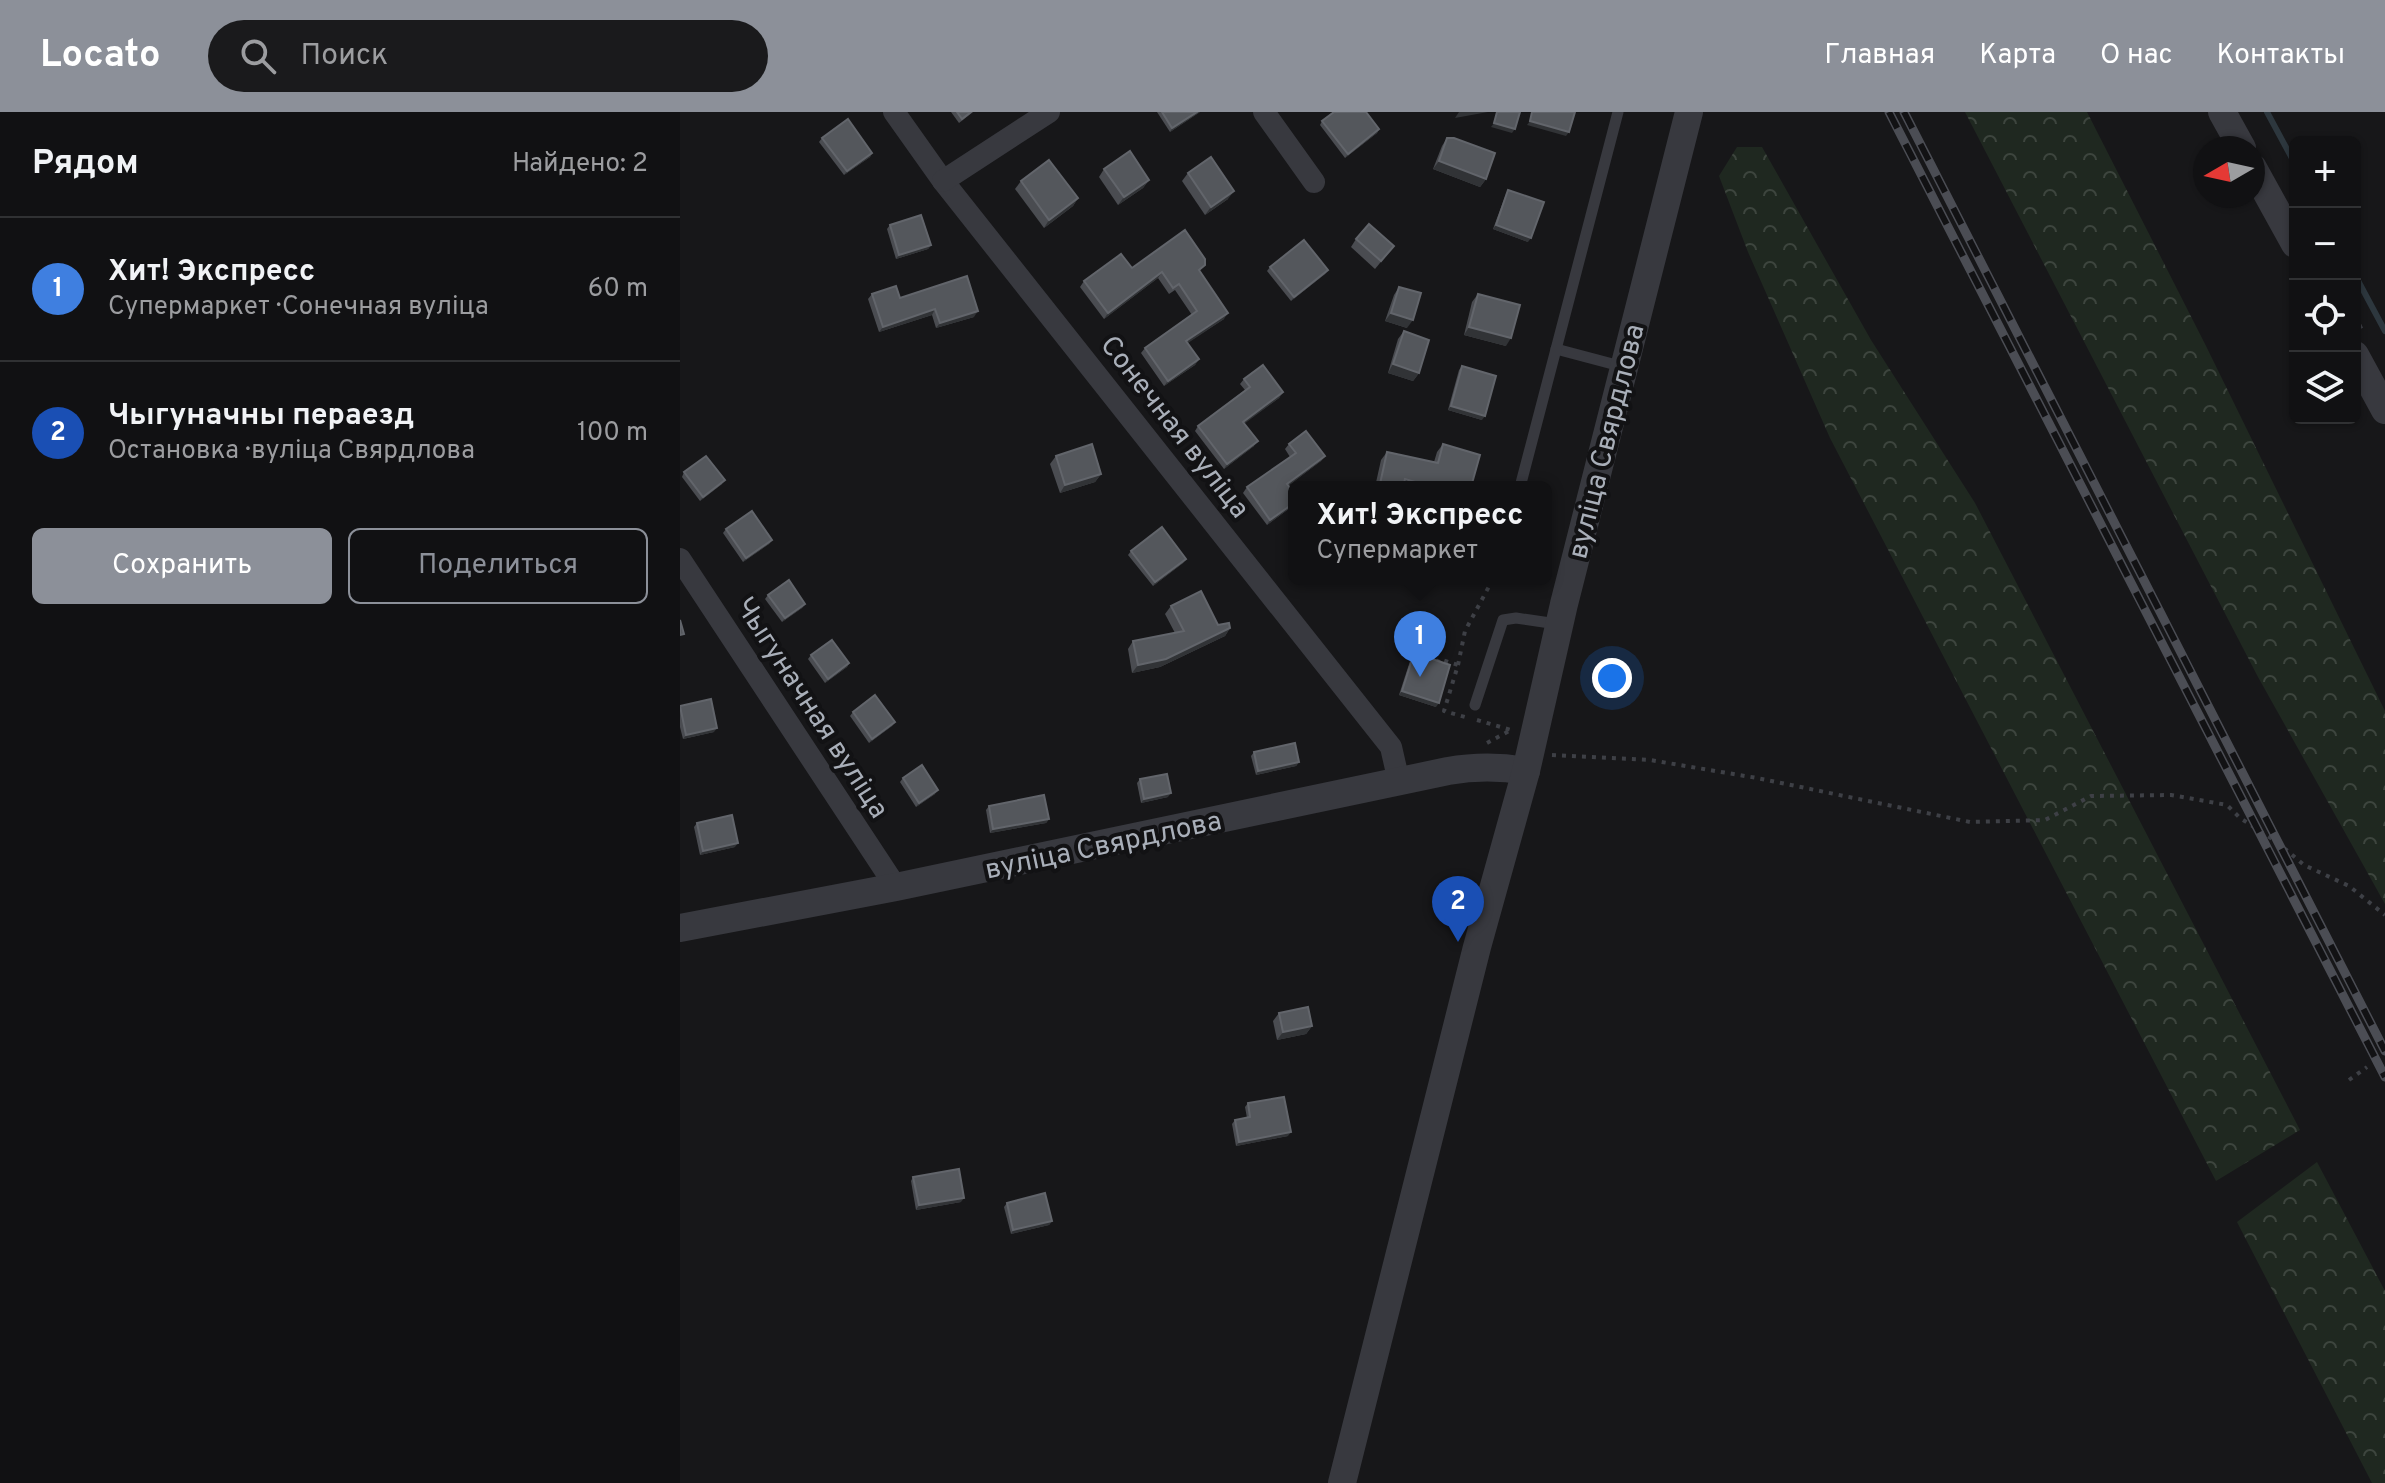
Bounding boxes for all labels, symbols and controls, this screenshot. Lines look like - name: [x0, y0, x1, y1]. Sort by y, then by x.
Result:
- search box: [208, 20, 768, 92]
- text: Locato: [40, 32, 160, 81]
- icon: search: [236, 34, 280, 78]
- text: Поиск: [300, 38, 388, 75]
- text: Главная: [1824, 38, 1935, 74]
- text: Карта: [1979, 38, 2056, 74]
- text: О нас: [2100, 38, 2173, 74]
- text: Контакты: [2217, 38, 2345, 74]
- north arrow: [2193, 136, 2265, 208]
- map controls: [2289, 136, 2361, 424]
- button: +: [2289, 136, 2361, 208]
- text: Рядом: [32, 143, 139, 186]
- text: Найдено: 2: [512, 148, 648, 181]
- button: −: [2289, 208, 2361, 280]
- text: Хит! Экспресс: [108, 254, 315, 291]
- text: 1: [53, 273, 63, 306]
- text: 60 m: [588, 273, 648, 306]
- button: locate: [2289, 280, 2361, 352]
- text: Супермаркет · Сонечная вуліца: [108, 291, 489, 324]
- street label: вуліца Свярдлова: [1561, 321, 1655, 563]
- street label: Сонечная вуліца: [1091, 329, 1256, 527]
- button: layers: [2289, 352, 2361, 424]
- text: Чыгуначны пераезд: [108, 398, 414, 435]
- text: 2: [50, 417, 66, 450]
- text: 100 m: [577, 417, 648, 450]
- text: Остановка · вуліца Свярдлова: [108, 435, 475, 468]
- popup: [1288, 481, 1552, 585]
- text: Хит! Экспресс: [1316, 498, 1524, 535]
- button: Сохранить: [32, 528, 332, 604]
- button: Поделиться: [348, 528, 648, 604]
- text: Супермаркет: [1316, 535, 1478, 568]
- street label: Чыгуначная вуліца: [726, 591, 895, 826]
- pin: 1: [1394, 611, 1446, 677]
- your location: [1592, 658, 1632, 698]
- street label: вуліца Свярдлова: [982, 804, 1225, 890]
- pin: 2: [1432, 876, 1484, 942]

